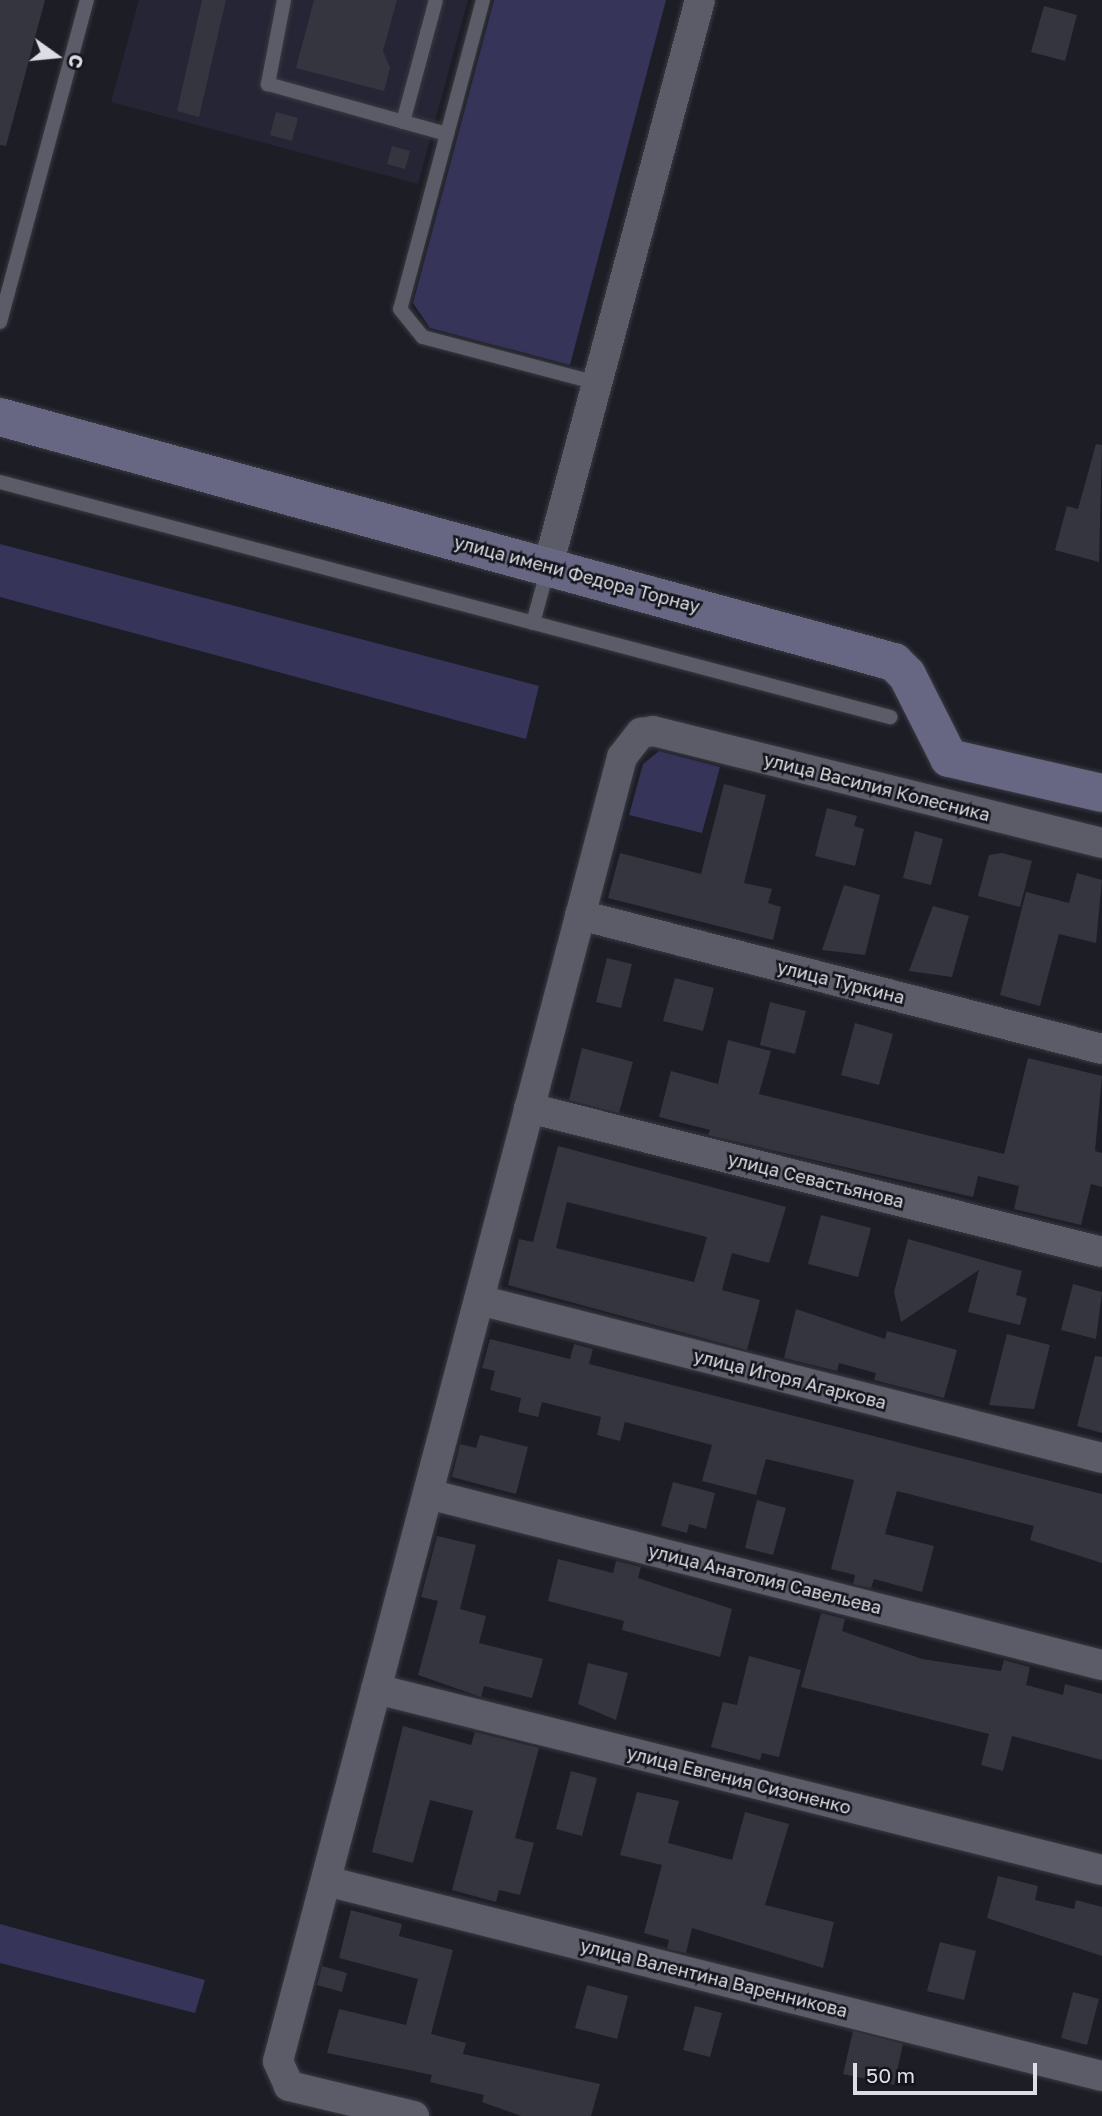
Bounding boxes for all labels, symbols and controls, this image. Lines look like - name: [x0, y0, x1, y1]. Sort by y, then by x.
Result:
- north arrow: [21, 21, 91, 91]
- text: С: [64, 52, 90, 71]
- street label: улица имени Федора Торнау: [452, 531, 702, 617]
- street label: улица Василия Колесника: [762, 748, 992, 826]
- street label: улица Туркина: [775, 956, 907, 1008]
- street label: улица Севастьянова: [726, 1148, 906, 1212]
- street label: улица Игоря Агаркова: [691, 1345, 889, 1413]
- street label: улица Анатолия Савельева: [646, 1540, 884, 1618]
- street label: улица Евгения Сизоненко: [625, 1742, 853, 1818]
- street label: улица Валентина Варенникова: [578, 1934, 850, 2022]
- scale bar: [857, 2050, 1041, 2094]
- text: 50 m: [866, 2062, 915, 2088]

